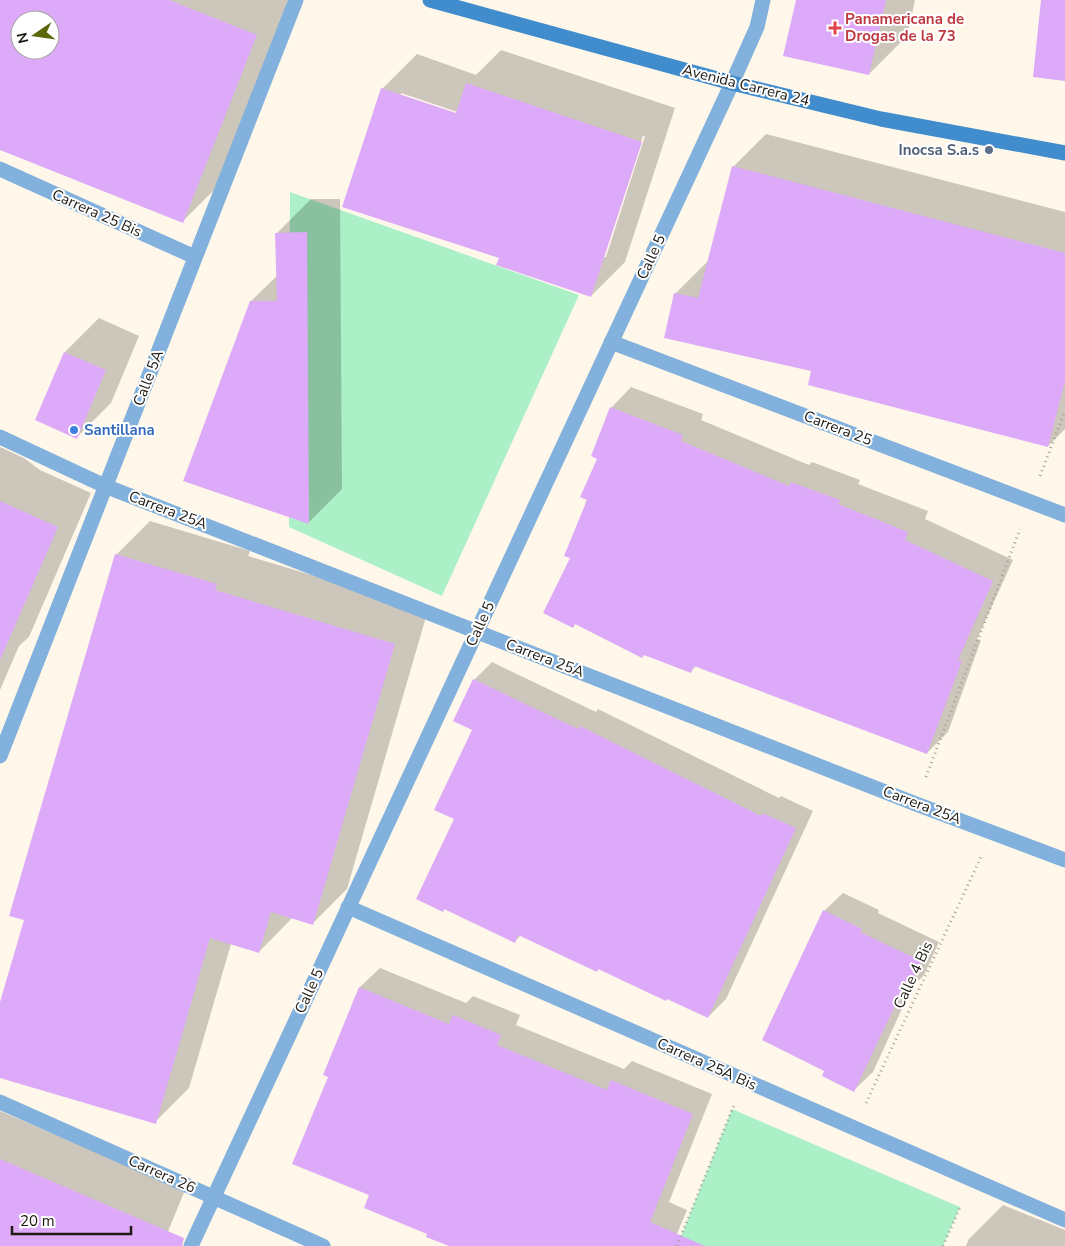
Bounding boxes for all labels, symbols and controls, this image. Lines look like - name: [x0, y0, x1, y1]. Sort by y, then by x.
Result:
- place label: Panamericana de Drogas de la 73: [845, 9, 964, 46]
- north arrow: [10, 10, 60, 60]
- marker: Panamericana de Drogas de la 73: [829, 22, 841, 34]
- text: N: [12, 31, 33, 45]
- street label: Avenida Carrera 24: [680, 60, 812, 110]
- place label: Inocsa S.a.s: [898, 140, 979, 160]
- marker: Inocsa S.a.s: [983, 144, 995, 156]
- street label: Carrera 25 Bis: [49, 184, 145, 242]
- street label: Calle 5: [632, 231, 670, 283]
- street label: Calle 5A: [128, 347, 168, 409]
- street label: Carrera 25: [801, 406, 875, 450]
- place label: Santillana: [84, 420, 155, 440]
- marker: Santillana: [68, 424, 80, 436]
- street label: Carrera 25A: [126, 486, 210, 534]
- street label: Calle 5: [461, 598, 499, 650]
- street label: Carrera 25A: [503, 634, 587, 682]
- street label: Carrera 25A: [880, 781, 964, 829]
- street label: Calle 4 Bis: [889, 938, 937, 1012]
- street label: Calle 5: [290, 965, 328, 1017]
- street label: Carrera 25A Bis: [654, 1033, 760, 1095]
- street label: Carrera 26: [125, 1150, 199, 1198]
- scale bar: [12, 1204, 131, 1236]
- text: 20 m: [20, 1211, 55, 1231]

